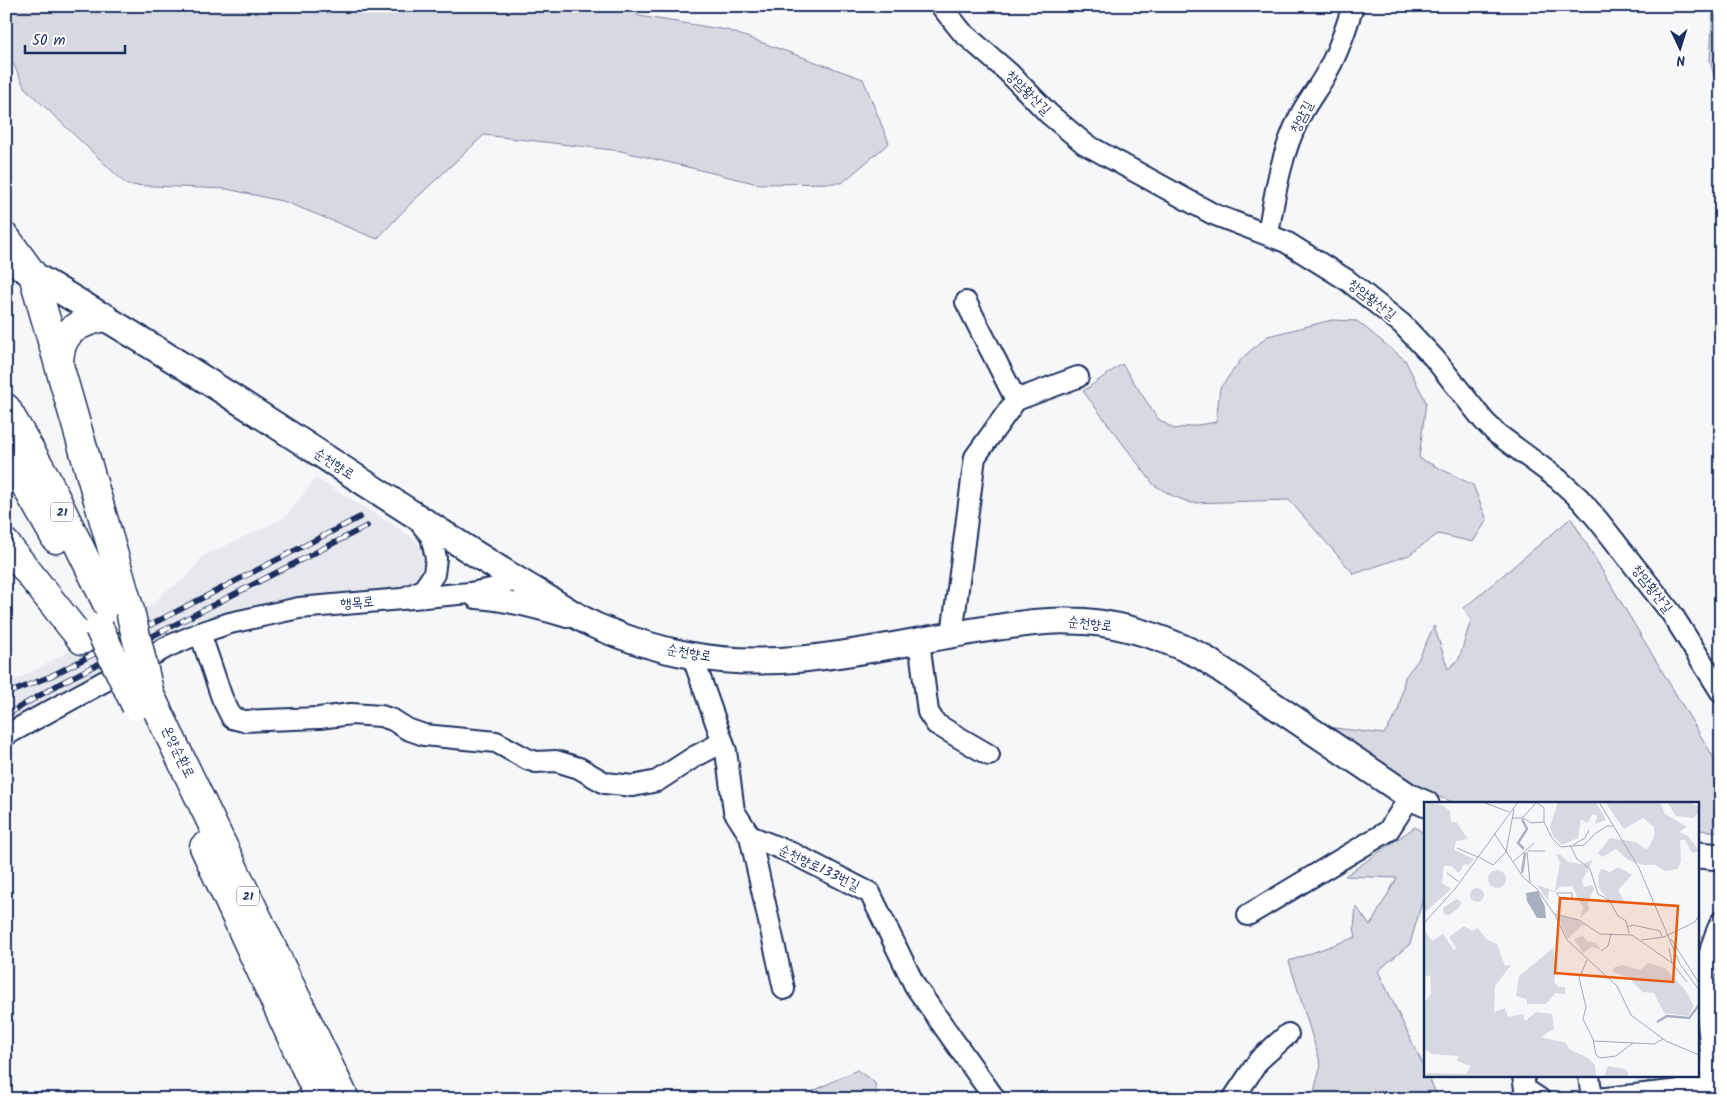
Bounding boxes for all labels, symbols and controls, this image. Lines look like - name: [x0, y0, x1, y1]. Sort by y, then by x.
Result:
- scale bar: [25, 22, 125, 54]
- north arrow: [1654, 22, 1704, 72]
- text: 50 m: [32, 29, 66, 53]
- text: N: [1676, 49, 1686, 71]
- street label: 창암황산길: [1000, 65, 1056, 121]
- street label: 창암길: [1285, 96, 1320, 137]
- street label: 창암황산길: [1343, 274, 1402, 326]
- street label: 순천향로: [309, 443, 359, 485]
- road number: 21: [51, 502, 73, 522]
- street label: 창암황산길: [1626, 560, 1678, 619]
- street label: 행목로: [339, 591, 375, 615]
- street label: 순천향로: [1066, 611, 1114, 637]
- street label: 순천향로: [665, 638, 713, 668]
- street label: 온양순환로: [156, 722, 200, 782]
- inset map: [1424, 802, 1700, 1078]
- street label: 순천향로133번길: [775, 839, 864, 897]
- road number: 21: [237, 886, 259, 906]

